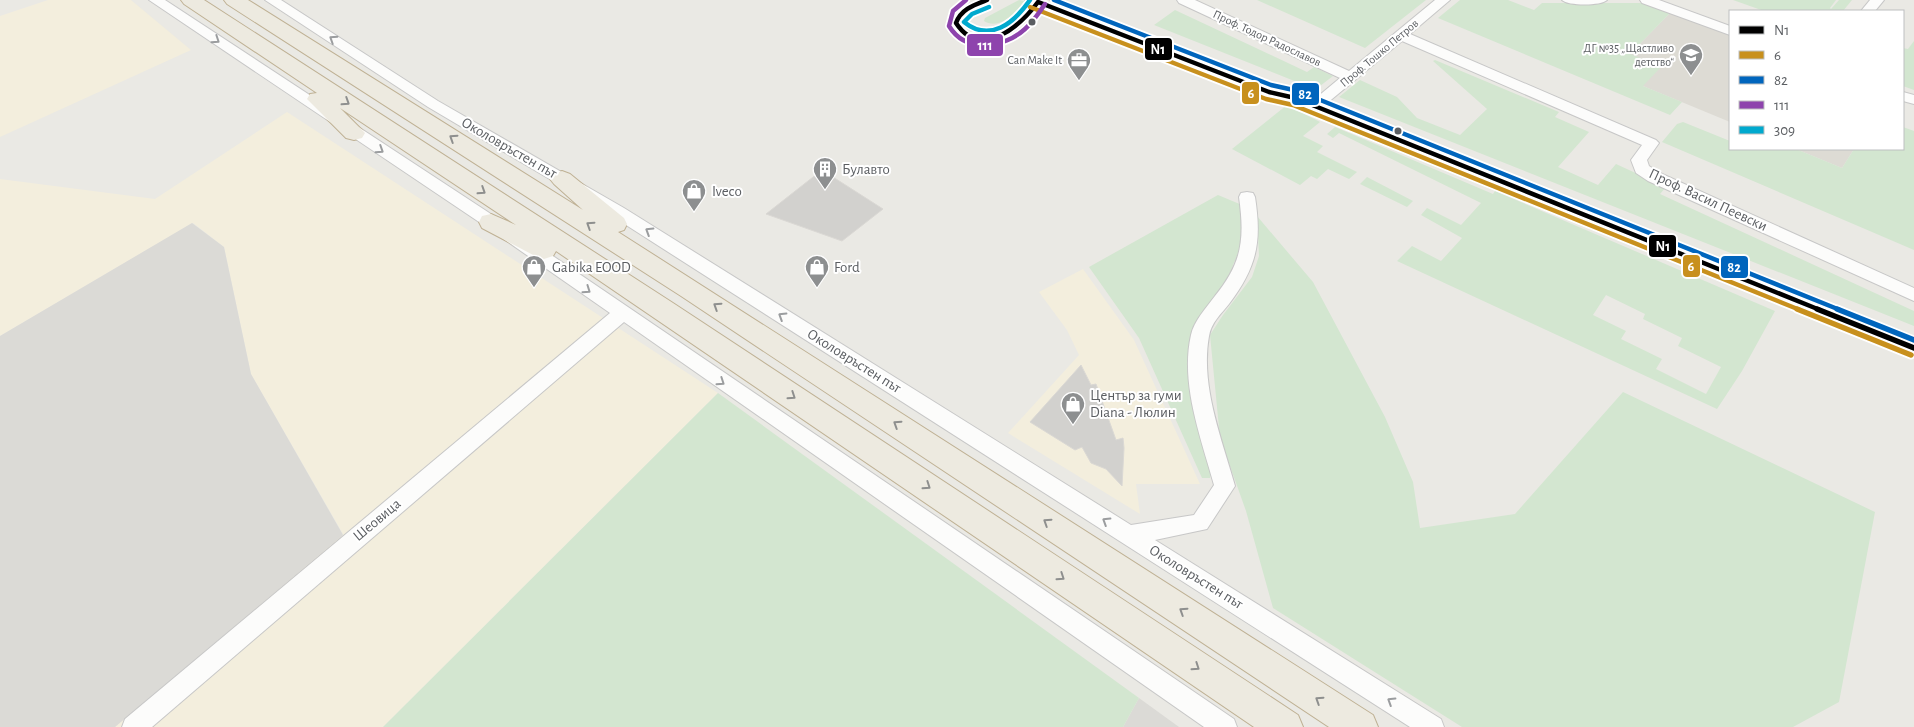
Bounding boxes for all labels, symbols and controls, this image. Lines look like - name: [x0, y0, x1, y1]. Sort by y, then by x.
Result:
- street label: Проф. Тодор Радославов: [1211, 8, 1323, 69]
- legend: [1729, 10, 1904, 150]
- unlabelled marker: [1027, 17, 1037, 27]
- street label: Проф. Тошко Петров: [1338, 17, 1421, 89]
- text: N1: [1774, 23, 1789, 38]
- line badge: 111: [966, 33, 1004, 57]
- one-way arrow: [210, 34, 220, 43]
- one-way arrow: [329, 36, 338, 45]
- line badge: N1: [1144, 37, 1173, 61]
- text: 111: [977, 39, 993, 53]
- place label: ДГ №35 „Щастливо детство“: [1583, 42, 1674, 68]
- school or university icon: ДГ №35 „Щастливо детство“: [1678, 42, 1704, 76]
- text: N1: [1151, 43, 1165, 57]
- office icon: Can Make It: [1066, 47, 1092, 81]
- text: 6: [1774, 48, 1781, 63]
- place label: Can Make It: [1008, 54, 1062, 66]
- text: 82: [1774, 73, 1788, 88]
- line badge: 6: [1241, 81, 1260, 105]
- line badge: 82: [1291, 82, 1320, 106]
- text: 6: [1248, 87, 1255, 101]
- text: 82: [1298, 88, 1312, 102]
- one-way arrow: [341, 96, 350, 105]
- text: 111: [1774, 98, 1789, 113]
- street label: Околовръстен път: [459, 115, 560, 182]
- text: 309: [1774, 123, 1795, 138]
- unlabelled marker: [1393, 126, 1403, 136]
- one-way arrow: [449, 134, 458, 144]
- one-way arrow: [374, 144, 384, 153]
- building icon: Булавто: [812, 156, 838, 190]
- place label: Булавто: [842, 162, 890, 177]
- street label: Проф. Васил Пеевски: [1646, 166, 1770, 234]
- shop icon: Iveco: [681, 178, 707, 212]
- place label: Iveco: [712, 184, 742, 199]
- one-way arrow: [477, 185, 486, 194]
- one-way arrow: [586, 222, 596, 231]
- one-way arrow: [645, 228, 654, 238]
- line badge: N1: [1648, 234, 1677, 258]
- text: N1: [1656, 240, 1670, 254]
- shop icon: Gabika EOOD: [521, 254, 547, 288]
- shop icon: Ford: [804, 254, 830, 288]
- line badge: 6: [1682, 254, 1701, 278]
- line badge: 82: [1720, 255, 1749, 279]
- place label: Gabika EOOD: [552, 260, 631, 275]
- place label: Ford: [834, 260, 860, 275]
- text: 6: [1688, 260, 1695, 274]
- text: 82: [1727, 261, 1741, 275]
- one-way arrow: [581, 284, 591, 293]
- one-way arrow: [713, 303, 722, 312]
- one-way arrow: [779, 313, 788, 322]
- street label: Околовръстен път: [804, 326, 904, 396]
- one-way arrow: [715, 376, 725, 385]
- place label: Център за гуми Diana - Люлин: [1090, 388, 1182, 420]
- one-way arrow: [786, 390, 795, 399]
- shop icon: Център за гуми Diana - Люлин: [1060, 391, 1086, 425]
- one-way arrow: [893, 421, 903, 430]
- one-way arrow: [921, 480, 930, 489]
- street label: Шеовица: [350, 496, 404, 544]
- one-way arrow: [1102, 517, 1111, 527]
- one-way arrow: [1044, 519, 1053, 529]
- street label: Околовръстен път: [1146, 542, 1246, 612]
- one-way arrow: [1056, 571, 1065, 580]
- one-way arrow: [1180, 608, 1189, 618]
- one-way arrow: [1191, 661, 1200, 670]
- one-way arrow: [1316, 697, 1325, 707]
- one-way arrow: [1388, 698, 1397, 707]

